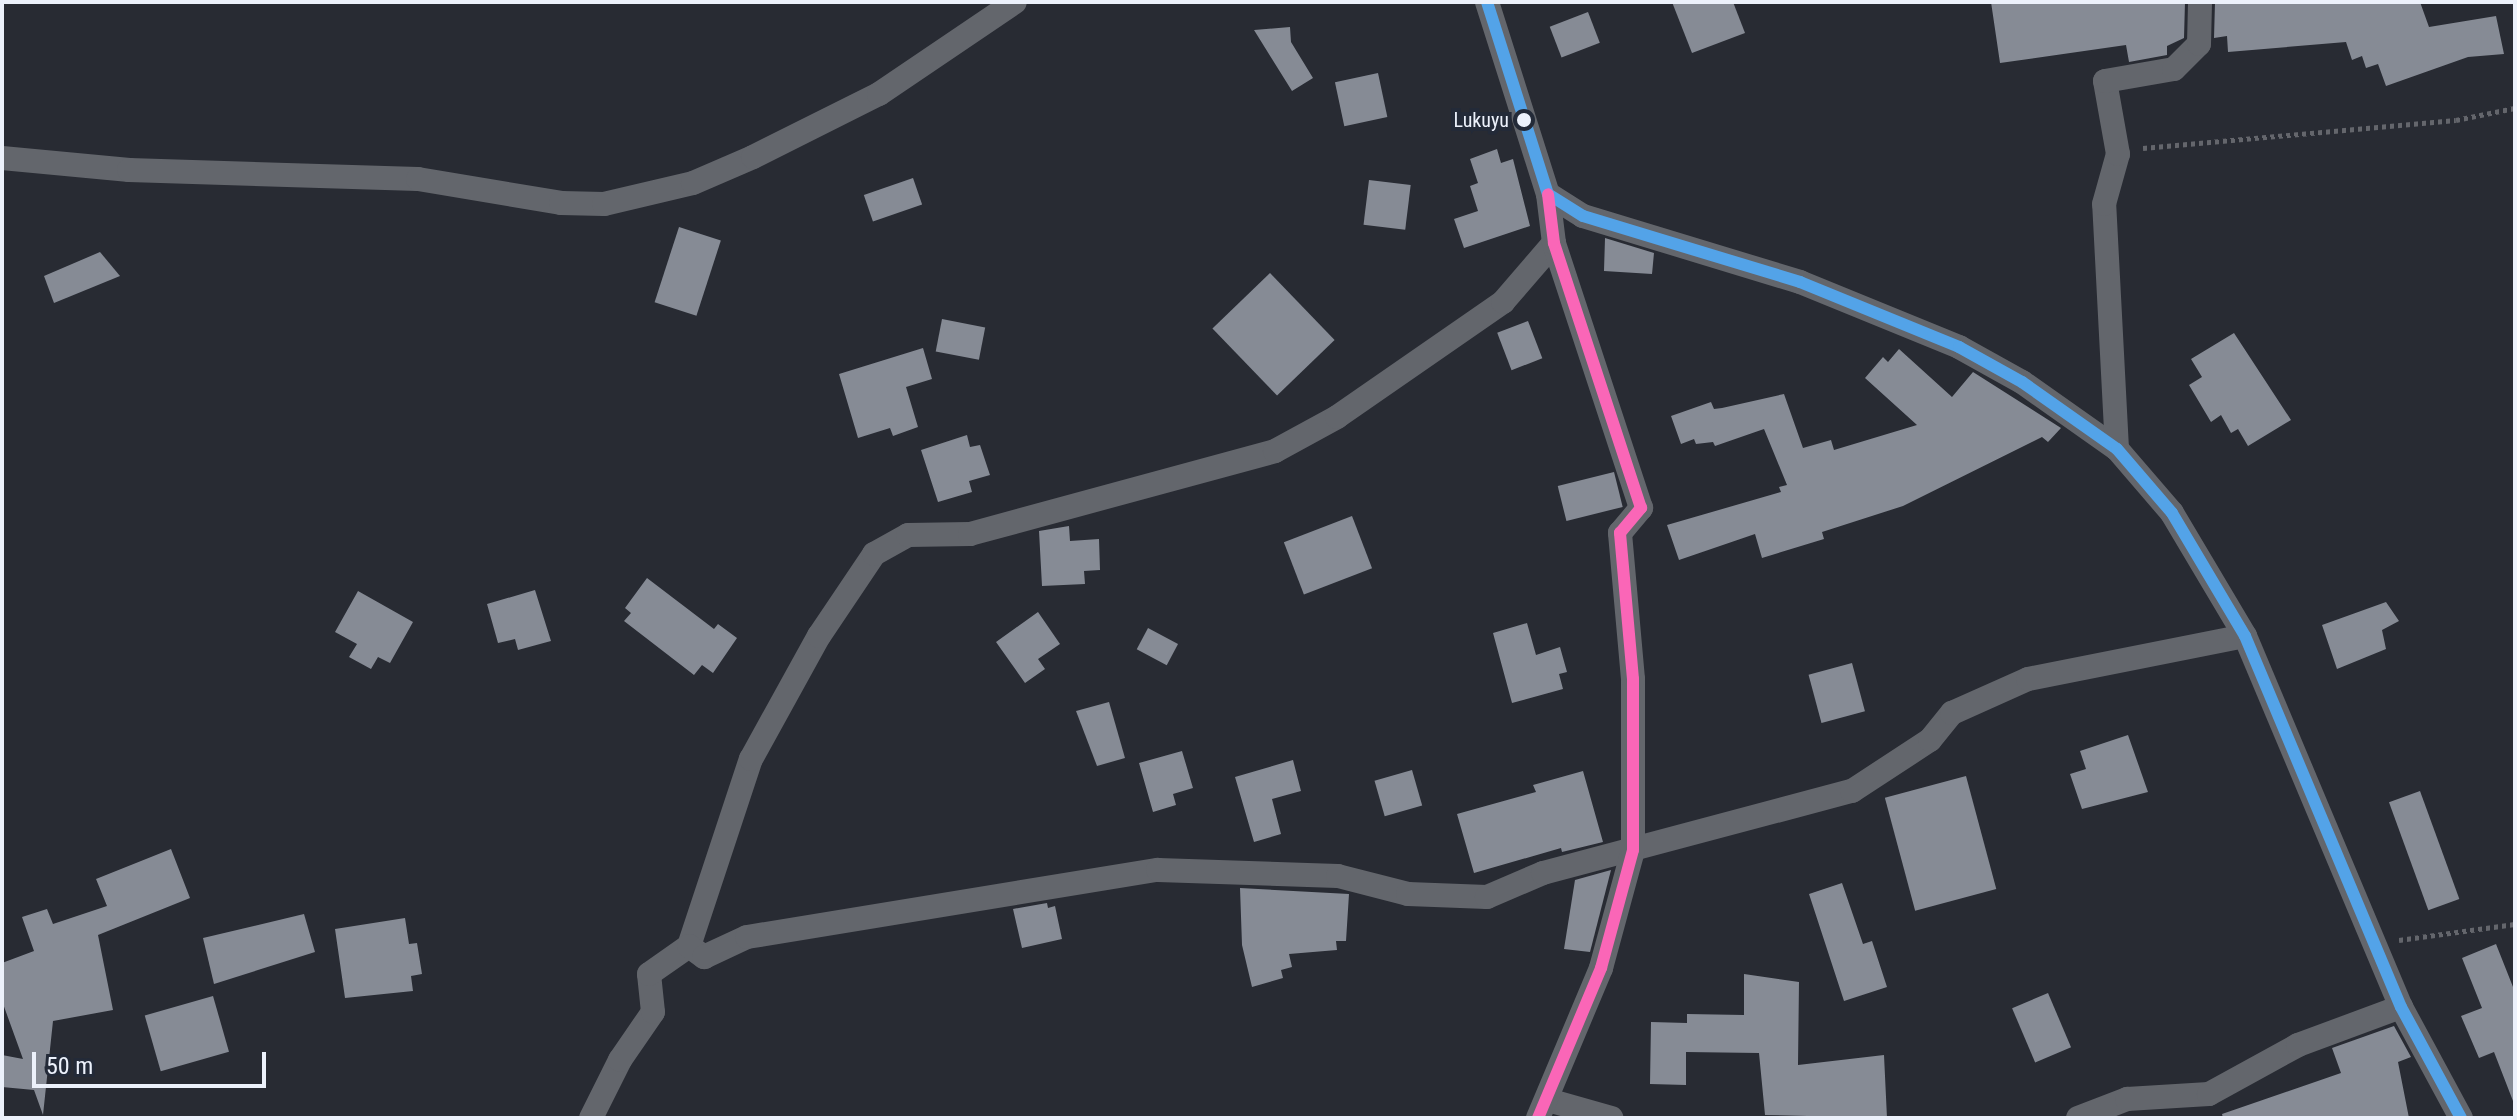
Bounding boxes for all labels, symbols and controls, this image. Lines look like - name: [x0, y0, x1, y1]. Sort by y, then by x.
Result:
- place label: Lukuyu: [1454, 108, 1509, 132]
- marker: Lukuyu: [1516, 112, 1532, 128]
- scale bar: [36, 1036, 270, 1086]
- text: 50 m: [46, 1052, 93, 1080]

